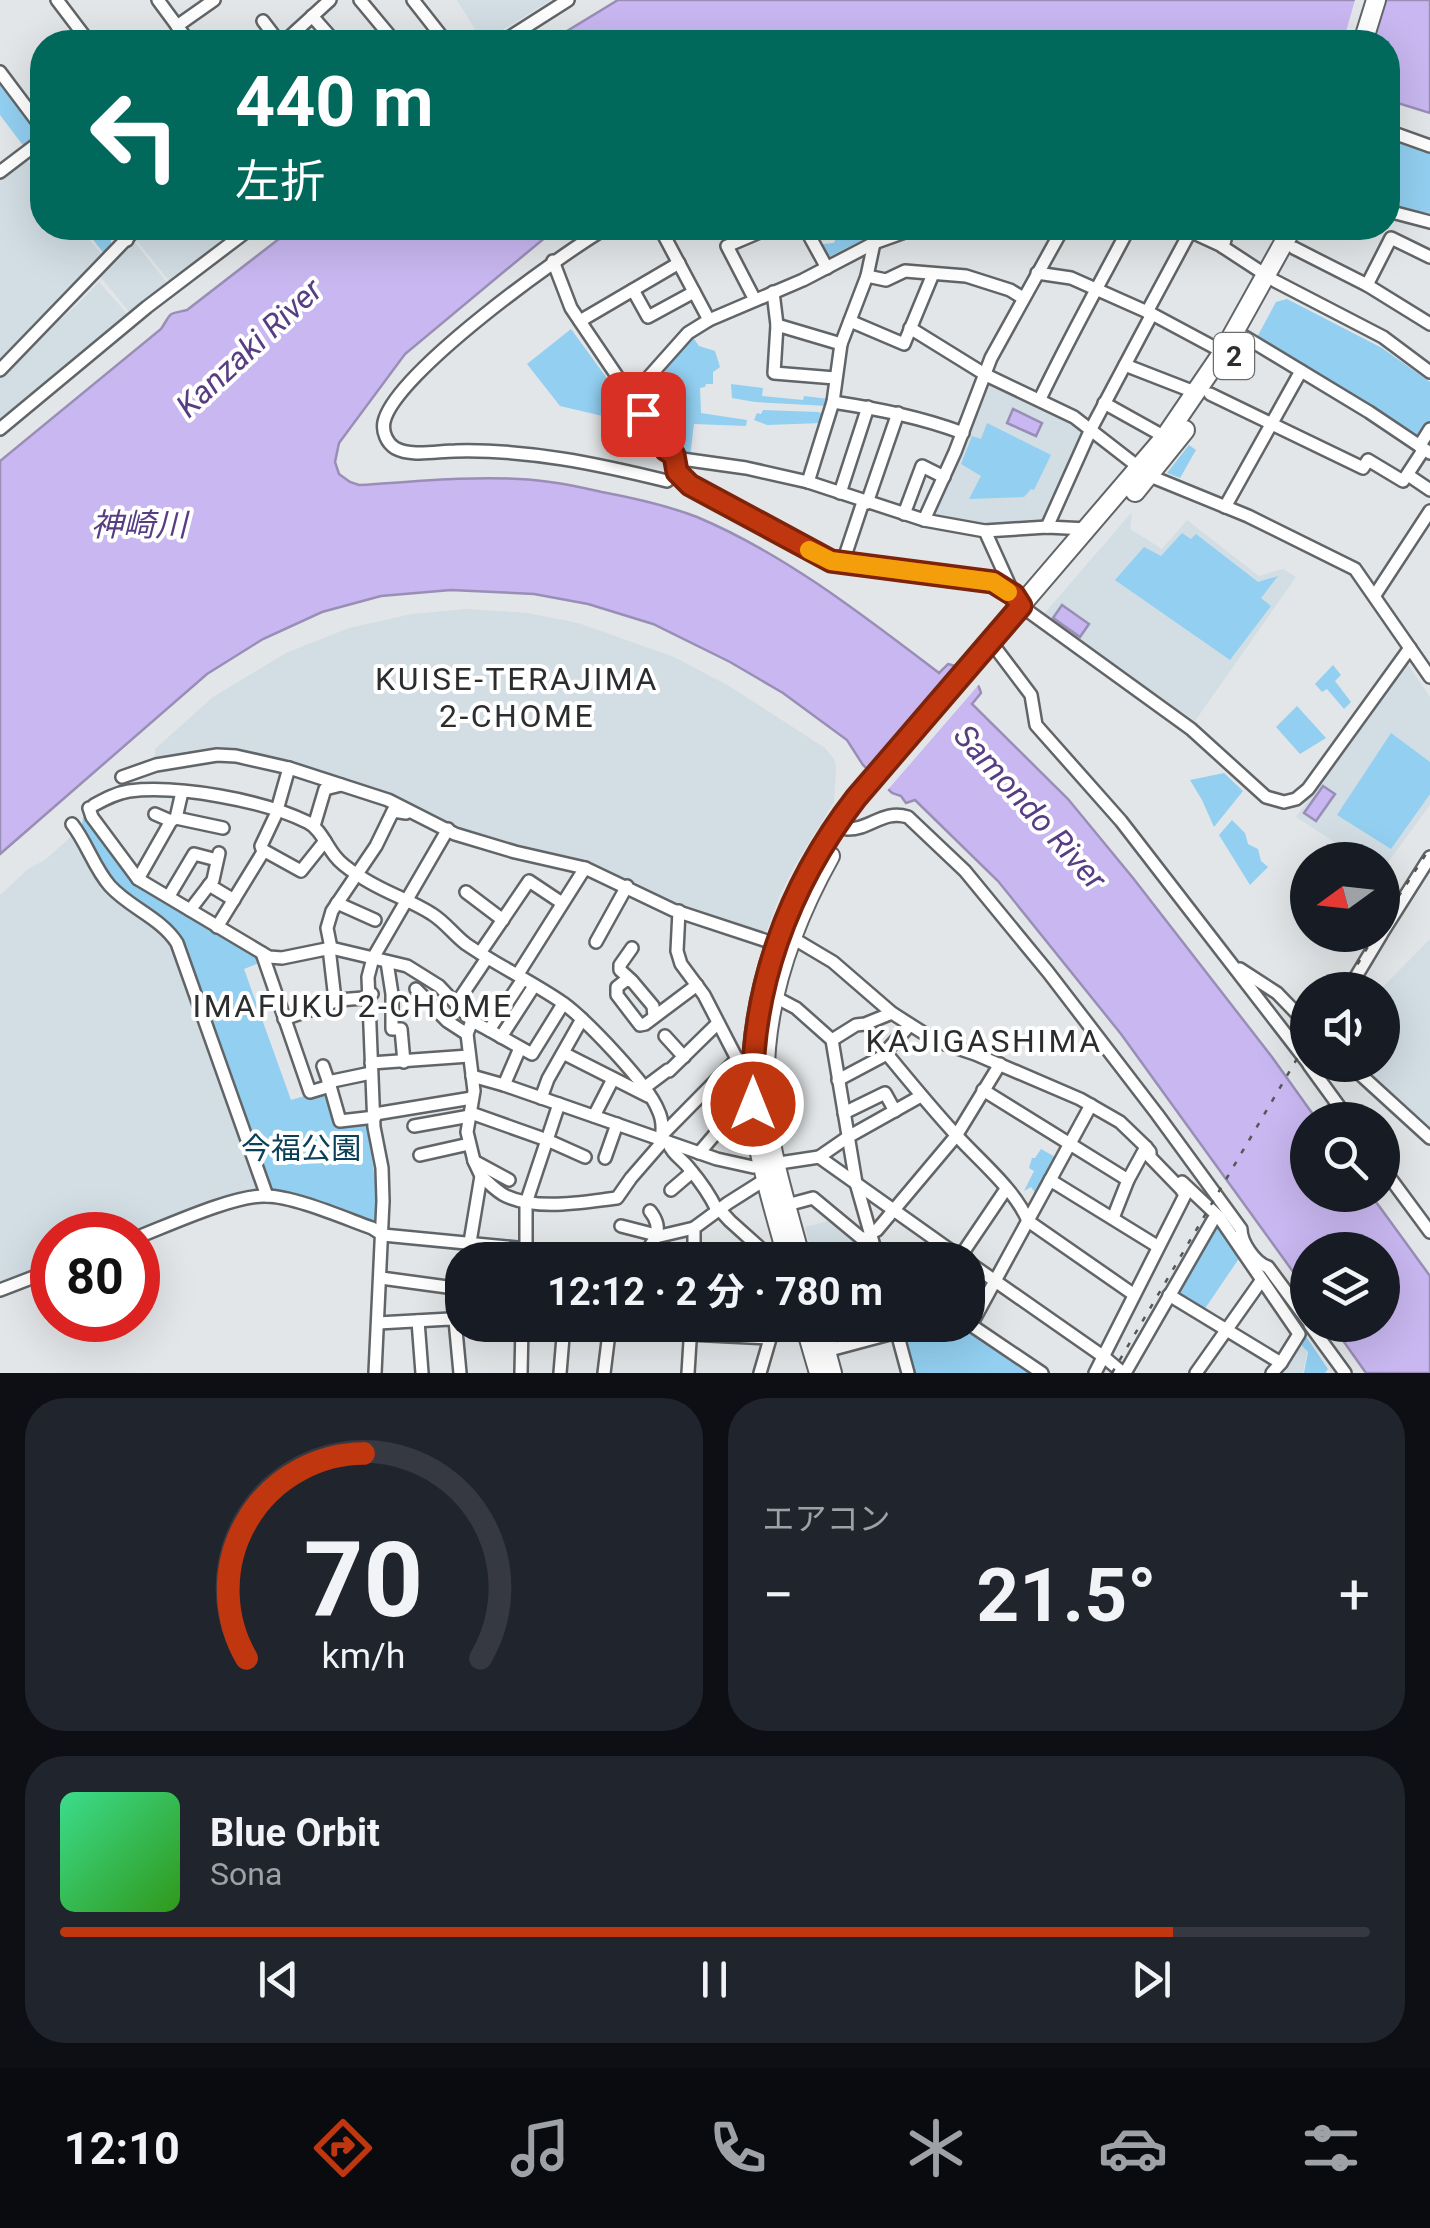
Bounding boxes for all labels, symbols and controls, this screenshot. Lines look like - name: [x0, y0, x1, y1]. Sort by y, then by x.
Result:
- text: 440 m: [235, 61, 434, 143]
- icon: left: [70, 70, 200, 200]
- text: 左折: [235, 155, 325, 208]
- water label: Kanzaki River: [168, 270, 331, 425]
- road number: 2: [1214, 333, 1254, 379]
- pin: [601, 372, 686, 457]
- icon: arrive: [616, 387, 671, 442]
- water label: 神崎川: [91, 506, 190, 544]
- district label: KUISE-TERAJIMA 2-CHOME: [375, 660, 659, 735]
- water label: Samondo River: [946, 717, 1115, 898]
- north arrow: [1290, 842, 1400, 952]
- map controls: [1290, 842, 1400, 1342]
- button: sound: [1290, 972, 1400, 1082]
- district label: IMAFUKU 2-CHOME: [192, 987, 514, 1025]
- district label: KAJIGASHIMA: [865, 1022, 1103, 1060]
- position arrow: [701, 1052, 805, 1156]
- button: search: [1290, 1102, 1400, 1212]
- park label: 今福公園: [241, 1131, 361, 1166]
- speed limit sign: 80: [30, 1212, 160, 1342]
- button: layers: [1290, 1232, 1400, 1342]
- text: 12:12 · 2 分 · 780 m: [547, 1270, 883, 1314]
- text: エアコン: [763, 1500, 891, 1538]
- text: 70: [304, 1520, 423, 1641]
- text: 21.5°: [976, 1551, 1156, 1639]
- text: −: [763, 1563, 794, 1627]
- text: +: [1339, 1563, 1370, 1627]
- text: km/h: [322, 1635, 406, 1677]
- text: Blue Orbit: [210, 1811, 380, 1855]
- text: Sona: [210, 1855, 282, 1893]
- icon: previous: [251, 1952, 306, 2007]
- icon: pause: [687, 1952, 742, 2007]
- icon: next: [1124, 1952, 1179, 2007]
- icon: directions: [308, 2113, 378, 2183]
- icon: music: [505, 2113, 575, 2183]
- icon: phone: [703, 2113, 773, 2183]
- icon: climate: [901, 2113, 971, 2183]
- icon: car: [1098, 2113, 1168, 2183]
- icon: filters: [1296, 2113, 1366, 2183]
- text: 12:10: [64, 2122, 180, 2175]

